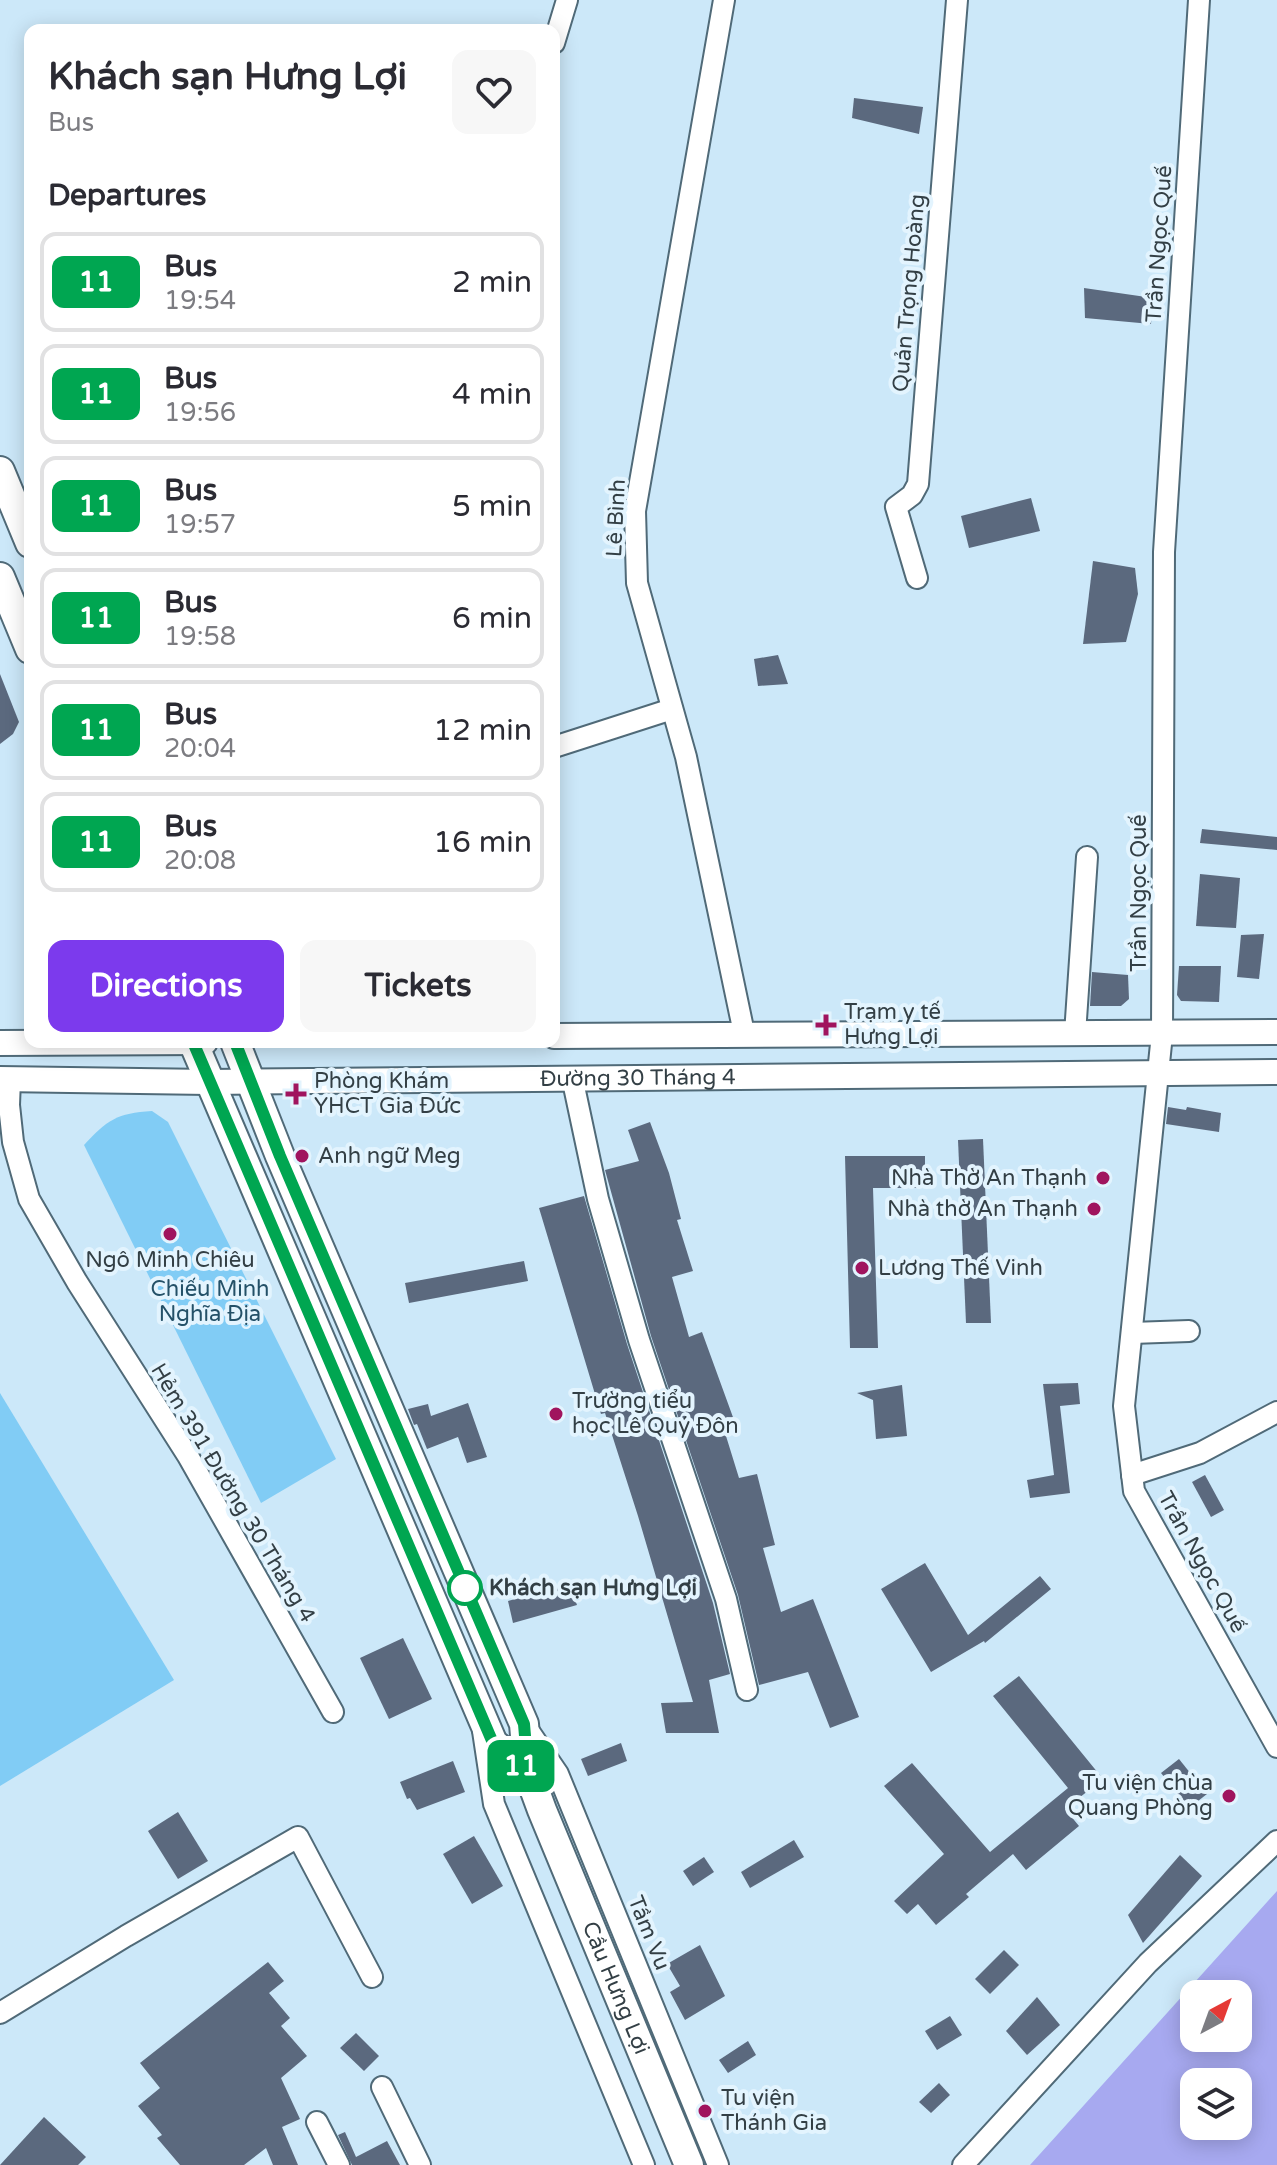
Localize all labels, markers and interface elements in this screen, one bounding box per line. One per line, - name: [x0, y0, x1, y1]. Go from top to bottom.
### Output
- button: heart: [452, 50, 536, 134]
- text: Khách sạn Hưng Lợi: [48, 54, 407, 100]
- text: Bus: [48, 107, 94, 138]
- street label: Trần Ngọc Quế: [1141, 164, 1177, 324]
- text: Departures: [48, 177, 206, 214]
- street label: Quản Trọng Hoàng: [887, 193, 931, 393]
- text: Bus: [164, 248, 217, 285]
- text: 2 min: [452, 264, 532, 301]
- text: 11: [78, 265, 114, 299]
- text: 19:54: [164, 285, 236, 316]
- text: Bus: [164, 360, 217, 397]
- text: 4 min: [452, 376, 532, 413]
- text: 11: [78, 377, 114, 411]
- text: 19:56: [164, 397, 236, 428]
- text: Bus: [164, 472, 217, 509]
- street label: Lê Bình: [601, 478, 631, 558]
- text: 5 min: [452, 488, 532, 525]
- text: 11: [78, 489, 114, 523]
- text: 19:57: [164, 509, 236, 540]
- text: Bus: [164, 584, 217, 621]
- text: 6 min: [452, 600, 532, 637]
- text: 11: [78, 601, 114, 635]
- text: 19:58: [164, 621, 236, 652]
- text: Bus: [164, 696, 217, 733]
- text: 12 min: [433, 712, 532, 749]
- text: 11: [78, 713, 114, 747]
- text: 20:04: [164, 733, 236, 764]
- text: Bus: [164, 808, 217, 845]
- street label: Trần Ngọc Quế: [1126, 814, 1152, 972]
- text: 16 min: [433, 824, 532, 861]
- text: 11: [78, 825, 114, 859]
- text: 20:08: [164, 845, 236, 876]
- button: Directions: [48, 940, 284, 1032]
- button: Tickets: [300, 940, 536, 1032]
- place label: Trạm y tế Hưng Lợi: [844, 999, 941, 1050]
- marker: Trạm y tế Hưng Lợi: [815, 1014, 837, 1036]
- street label: Đường 30 Tháng 4: [540, 1064, 736, 1092]
- place label: Phòng Khám YHCT Gia Đức: [314, 1068, 461, 1119]
- marker: Phòng Khám YHCT Gia Đức: [285, 1083, 307, 1105]
- place label: Anh ngữ Meg: [318, 1143, 461, 1169]
- marker: Anh ngữ Meg: [293, 1147, 311, 1165]
- place label: Nhà Thờ An Thạnh: [891, 1165, 1087, 1191]
- marker: Nhà Thờ An Thạnh: [1094, 1169, 1112, 1187]
- place label: Nhà thờ An Thạnh: [887, 1196, 1078, 1222]
- marker: Nhà thờ An Thạnh: [1085, 1200, 1103, 1218]
- marker: Ngô Minh Chiêu: [161, 1225, 179, 1243]
- place label: Ngô Minh Chiêu: [85, 1247, 255, 1273]
- place label: Lương Thế Vinh: [878, 1255, 1043, 1281]
- marker: Lương Thế Vinh: [853, 1259, 871, 1277]
- park label: Chiếu Minh Nghĩa Địa: [150, 1276, 270, 1327]
- street label: Hẻm 391 Đường 30 Tháng 4: [145, 1359, 321, 1627]
- place label: Trường tiểu học Lê Quý Đôn: [572, 1388, 739, 1439]
- marker: Trường tiểu học Lê Quý Đôn: [547, 1405, 565, 1423]
- street label: Trần Ngọc Quế: [1152, 1487, 1252, 1637]
- marker: Khách sạn Hưng Lợi: [448, 1571, 482, 1605]
- place label: Khách sạn Hưng Lợi: [489, 1575, 697, 1601]
- line badge: 11: [485, 1740, 557, 1792]
- text: 11: [503, 1749, 539, 1783]
- place label: Tu viện chùa Quang Phòng: [1068, 1770, 1213, 1821]
- marker: Tu viện chùa Quang Phòng: [1220, 1787, 1238, 1805]
- street label: Tầm Vu: [622, 1892, 676, 1974]
- street label: Cầu Hưng Lợi: [577, 1918, 655, 2058]
- north arrow: [1180, 1980, 1252, 2052]
- map controls: [1180, 1980, 1252, 2140]
- button: layers: [1180, 2068, 1252, 2140]
- place label: Tu viện Thánh Gia: [721, 2085, 827, 2136]
- marker: Tu viện Thánh Gia: [696, 2102, 714, 2120]

